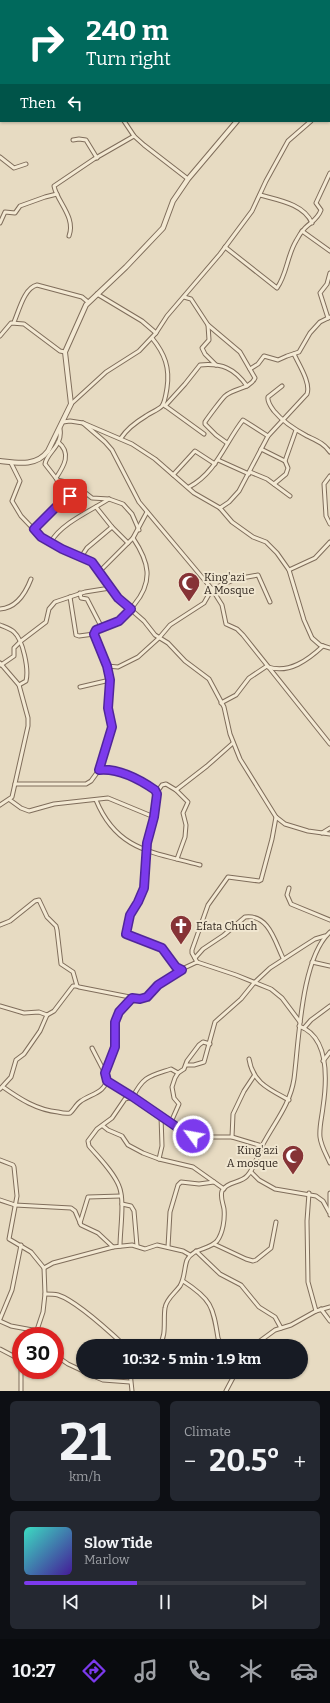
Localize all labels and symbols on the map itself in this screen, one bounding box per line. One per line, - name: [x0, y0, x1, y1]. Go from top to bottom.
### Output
- pin: [53, 479, 87, 513]
- mosque icon: King'azi A Mosque: [176, 570, 202, 603]
- place label: King'azi A Mosque: [204, 571, 254, 597]
- church icon: Efata Chuch: [168, 913, 194, 946]
- place label: Efata Chuch: [196, 920, 257, 933]
- position arrow: [172, 1115, 214, 1157]
- mosque icon: King'azi A mosque: [280, 1143, 306, 1176]
- place label: King'azi A mosque: [227, 1144, 279, 1170]
- speed limit sign: 30: [12, 1327, 64, 1379]

